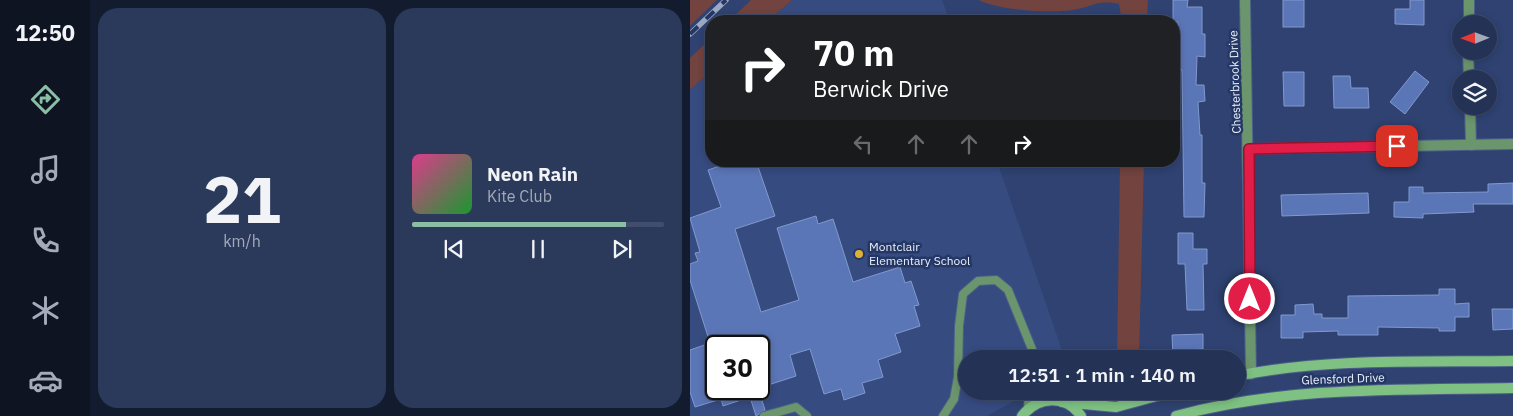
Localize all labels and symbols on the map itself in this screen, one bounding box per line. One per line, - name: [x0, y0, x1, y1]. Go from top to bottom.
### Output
- north arrow: [1452, 15, 1498, 60]
- street label: Chesterbrook Drive: [1225, 30, 1244, 134]
- pin: [1376, 125, 1418, 167]
- place label: Montclair Elementary School: [869, 239, 970, 268]
- marker: Montclair Elementary School: [853, 248, 865, 260]
- position arrow: [1223, 272, 1275, 324]
- speed limit sign: 30: [705, 335, 770, 400]
- street label: Glensford Drive: [1301, 370, 1385, 387]

